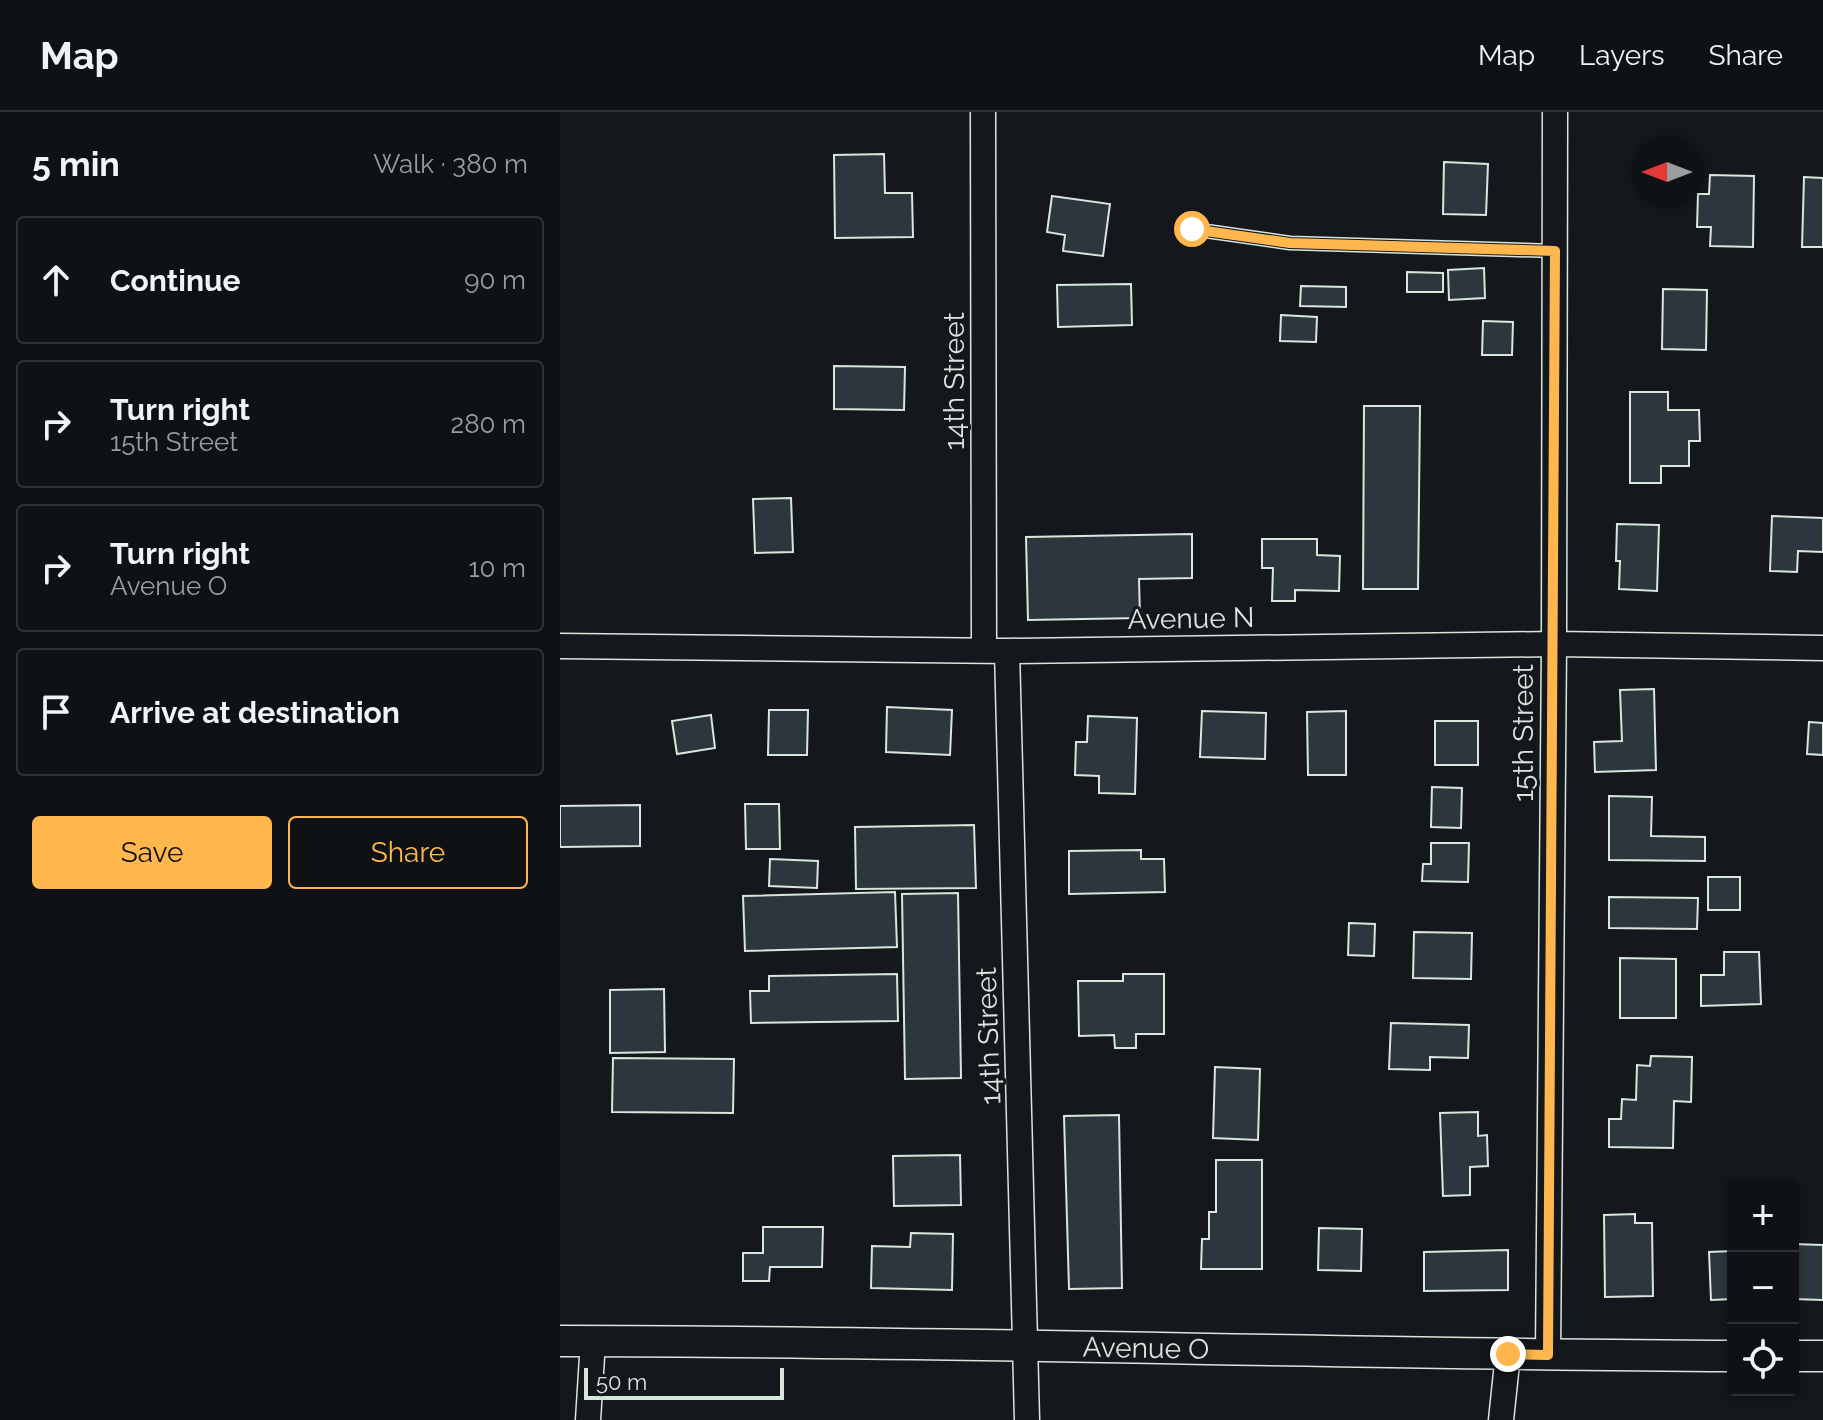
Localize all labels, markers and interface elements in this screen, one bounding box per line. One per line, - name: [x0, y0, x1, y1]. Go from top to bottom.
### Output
- text: Map: [40, 33, 119, 78]
- text: Map: [1478, 39, 1535, 72]
- text: Layers: [1579, 39, 1665, 72]
- text: Share: [1709, 39, 1783, 72]
- north arrow: [1631, 136, 1703, 208]
- text: 5 min: [32, 144, 120, 184]
- text: Walk · 380 m: [373, 149, 528, 179]
- route start: [1174, 211, 1210, 247]
- icon: ahead: [34, 258, 78, 302]
- text: Continue: [110, 263, 241, 298]
- text: 90 m: [464, 265, 526, 295]
- street label: 14th Street: [938, 312, 971, 450]
- text: Turn right: [110, 392, 250, 427]
- icon: right: [34, 402, 78, 446]
- text: 280 m: [451, 409, 526, 439]
- text: 15th Street: [110, 427, 238, 457]
- text: Turn right: [110, 536, 250, 571]
- icon: right: [34, 546, 78, 590]
- text: 10 m: [468, 553, 526, 583]
- text: Avenue O: [110, 571, 227, 601]
- street label: Avenue N: [1127, 601, 1255, 636]
- street label: 15th Street: [1507, 664, 1540, 802]
- icon: arrive: [34, 690, 78, 734]
- text: Arrive at destination: [110, 695, 400, 730]
- button: Save: [32, 816, 272, 889]
- button: Share: [288, 816, 528, 889]
- street label: 14th Street: [970, 966, 1007, 1105]
- map controls: [1727, 1180, 1799, 1396]
- button: +: [1727, 1180, 1799, 1252]
- button: −: [1727, 1252, 1799, 1324]
- button: locate: [1727, 1324, 1799, 1396]
- street label: Avenue O: [1082, 1331, 1209, 1366]
- route end: [1490, 1336, 1526, 1372]
- scale bar: [584, 1364, 784, 1400]
- text: 50 m: [596, 1369, 647, 1395]

